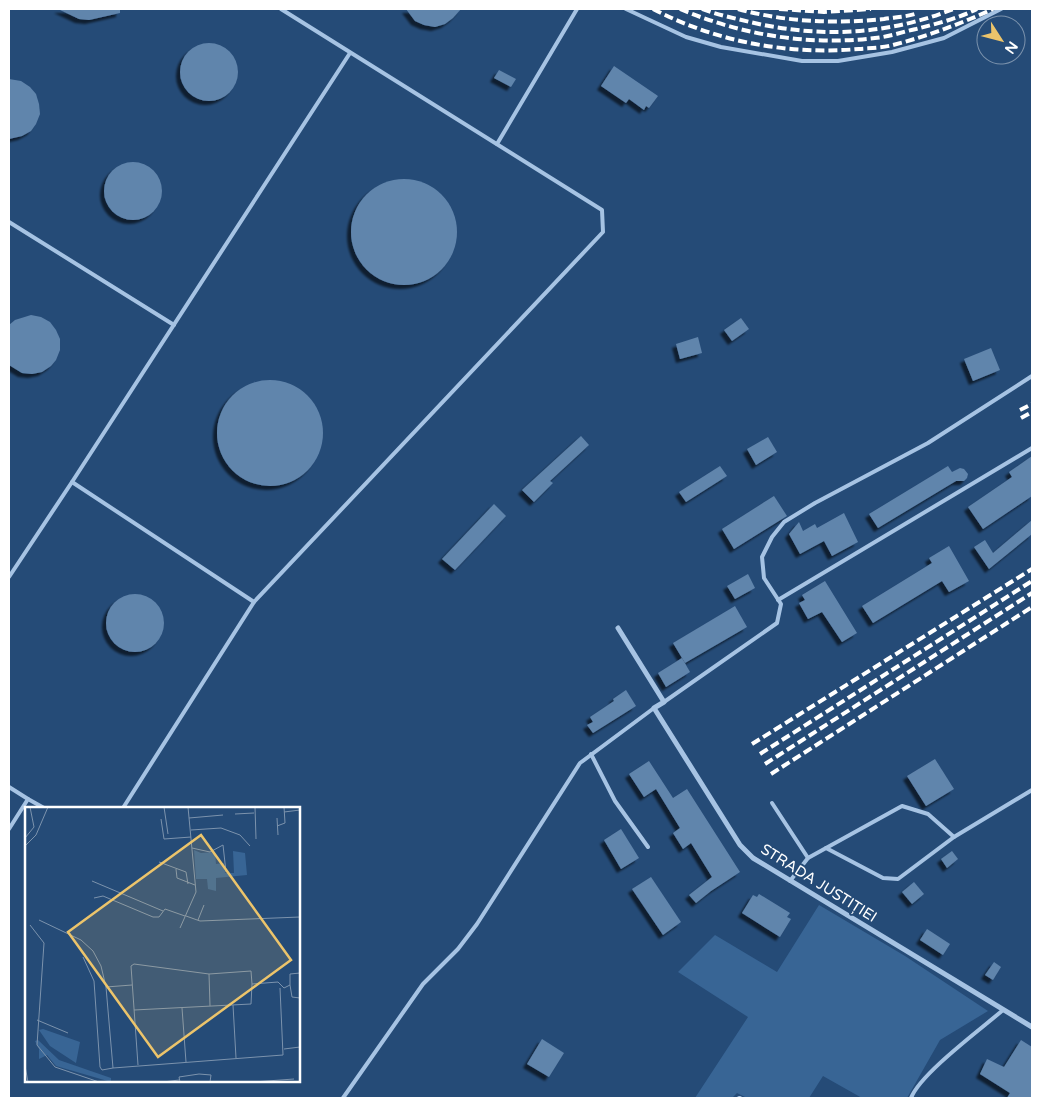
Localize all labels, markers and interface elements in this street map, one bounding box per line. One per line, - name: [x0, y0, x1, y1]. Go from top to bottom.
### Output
- north arrow: [976, 15, 1026, 65]
- text: N: [1001, 38, 1021, 57]
- inset map: [25, 807, 300, 1082]
- street label: STRADA JUSTIȚIEI: [758, 840, 880, 926]

